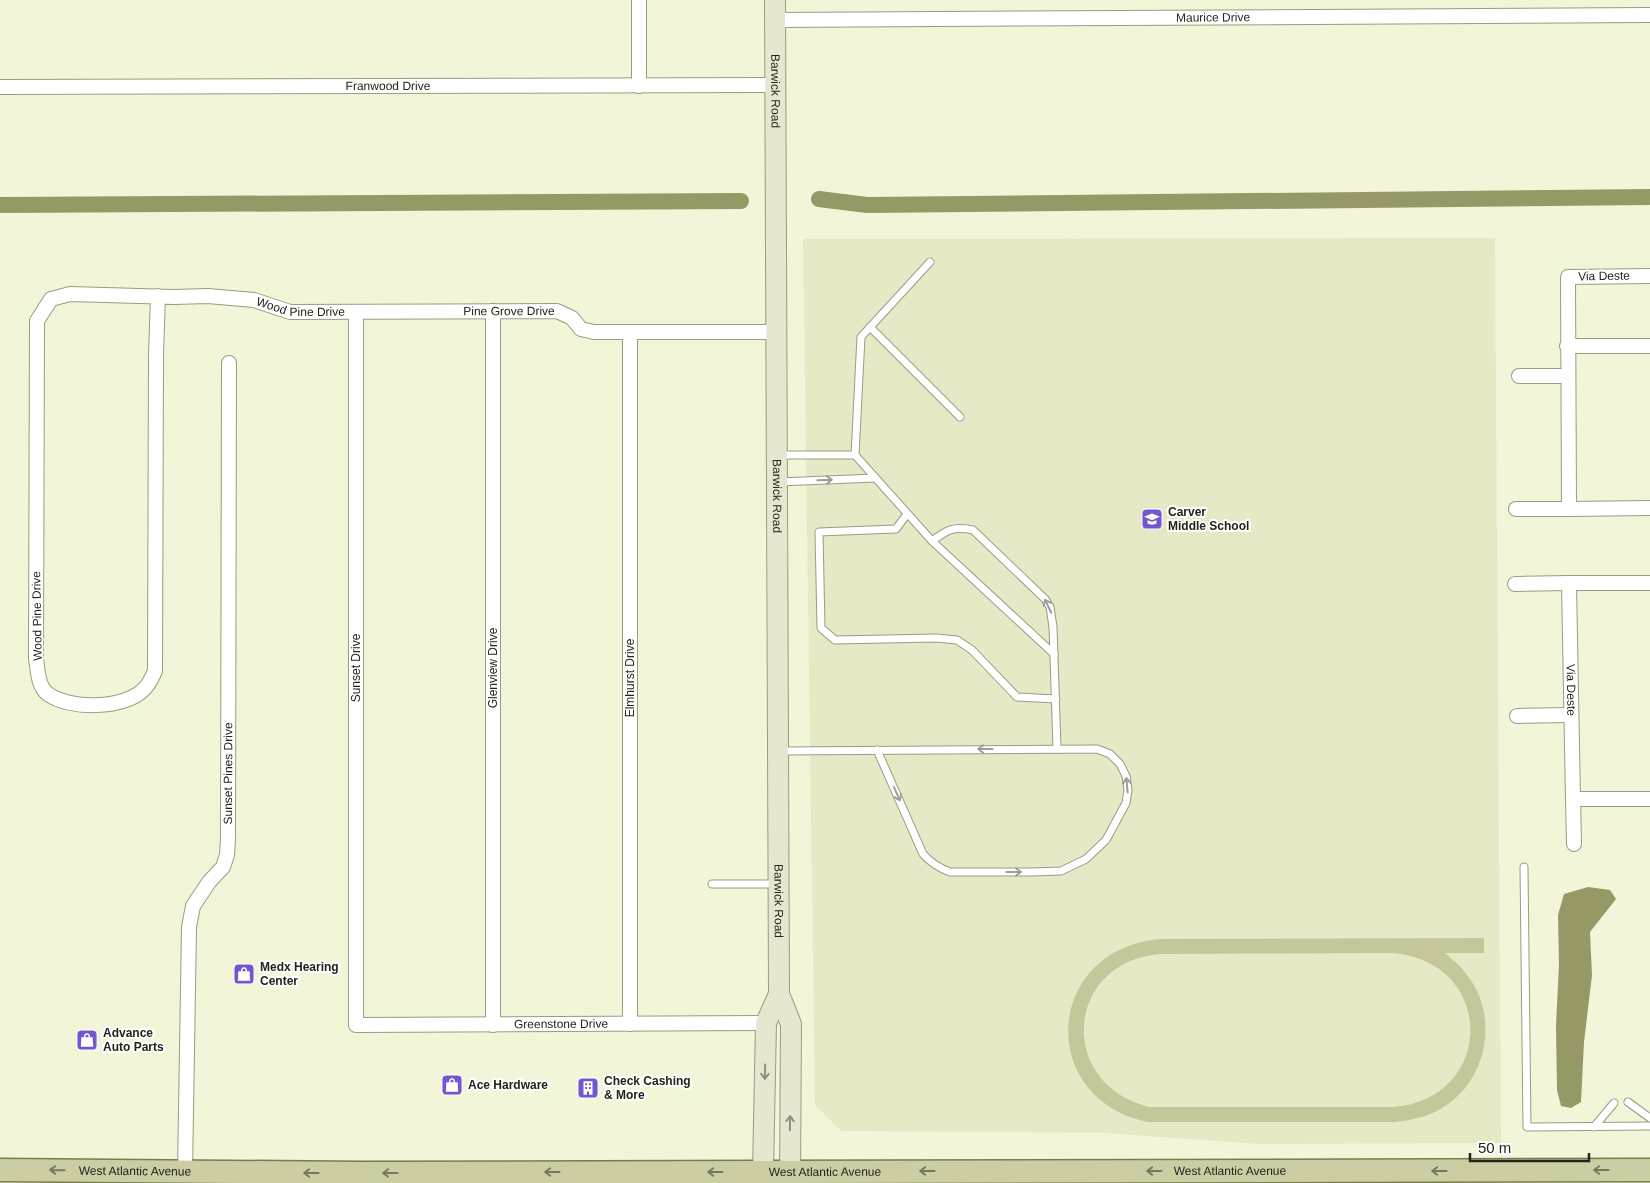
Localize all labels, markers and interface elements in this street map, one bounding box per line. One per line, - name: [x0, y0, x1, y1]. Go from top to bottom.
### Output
- street label: Maurice Drive: [1176, 10, 1250, 25]
- street label: Barwick Road: [768, 54, 783, 128]
- street label: Franwood Drive: [346, 79, 431, 93]
- street label: Via Deste: [1578, 269, 1630, 283]
- street label: Wood Pine Drive: [255, 294, 345, 319]
- street label: Pine Grove Drive: [463, 304, 555, 318]
- street label: Barwick Road: [770, 459, 784, 533]
- one-way arrow: [817, 476, 833, 485]
- place label: Carver Middle School: [1168, 505, 1249, 533]
- school or university icon: Carver Middle School: [1140, 507, 1164, 531]
- street label: Wood Pine Drive: [29, 571, 45, 661]
- one-way arrow: [1042, 599, 1052, 614]
- street label: Glenview Drive: [486, 627, 500, 708]
- street label: Sunset Drive: [349, 633, 363, 702]
- street label: Elmhurst Drive: [623, 638, 637, 717]
- street label: Via Deste: [1564, 664, 1578, 716]
- street label: Sunset Pines Drive: [221, 722, 235, 825]
- one-way arrow: [977, 744, 993, 754]
- one-way arrow: [1122, 777, 1132, 793]
- one-way arrow: [892, 786, 902, 801]
- street label: Barwick Road: [771, 864, 786, 938]
- one-way arrow: [1006, 867, 1022, 877]
- place label: Medx Hearing Center: [260, 960, 339, 988]
- shop icon: Medx Hearing Center: [232, 962, 256, 986]
- street label: Greenstone Drive: [514, 1017, 608, 1031]
- place label: Advance Auto Parts: [103, 1026, 164, 1054]
- shop icon: Advance Auto Parts: [75, 1028, 99, 1052]
- one-way arrow: [760, 1064, 770, 1080]
- shop icon: Ace Hardware: [440, 1073, 464, 1097]
- place label: Check Cashing & More: [604, 1074, 691, 1102]
- building icon: Check Cashing & More: [576, 1076, 600, 1100]
- place label: Ace Hardware: [468, 1078, 548, 1092]
- one-way arrow: [785, 1115, 795, 1131]
- scale bar: [1470, 1130, 1589, 1162]
- text: 50 m: [1478, 1139, 1511, 1156]
- street label: West Atlantic Avenue: [79, 1164, 192, 1179]
- street label: West Atlantic Avenue: [1174, 1164, 1287, 1178]
- one-way arrow: [49, 1165, 66, 1175]
- street label: West Atlantic Avenue: [769, 1165, 882, 1179]
- one-way arrow: [1594, 1165, 1610, 1175]
- one-way arrow: [919, 1166, 935, 1176]
- one-way arrow: [1146, 1166, 1162, 1176]
- one-way arrow: [1431, 1166, 1448, 1176]
- one-way arrow: [544, 1167, 560, 1177]
- one-way arrow: [707, 1167, 723, 1177]
- one-way arrow: [304, 1168, 320, 1178]
- one-way arrow: [382, 1168, 398, 1178]

